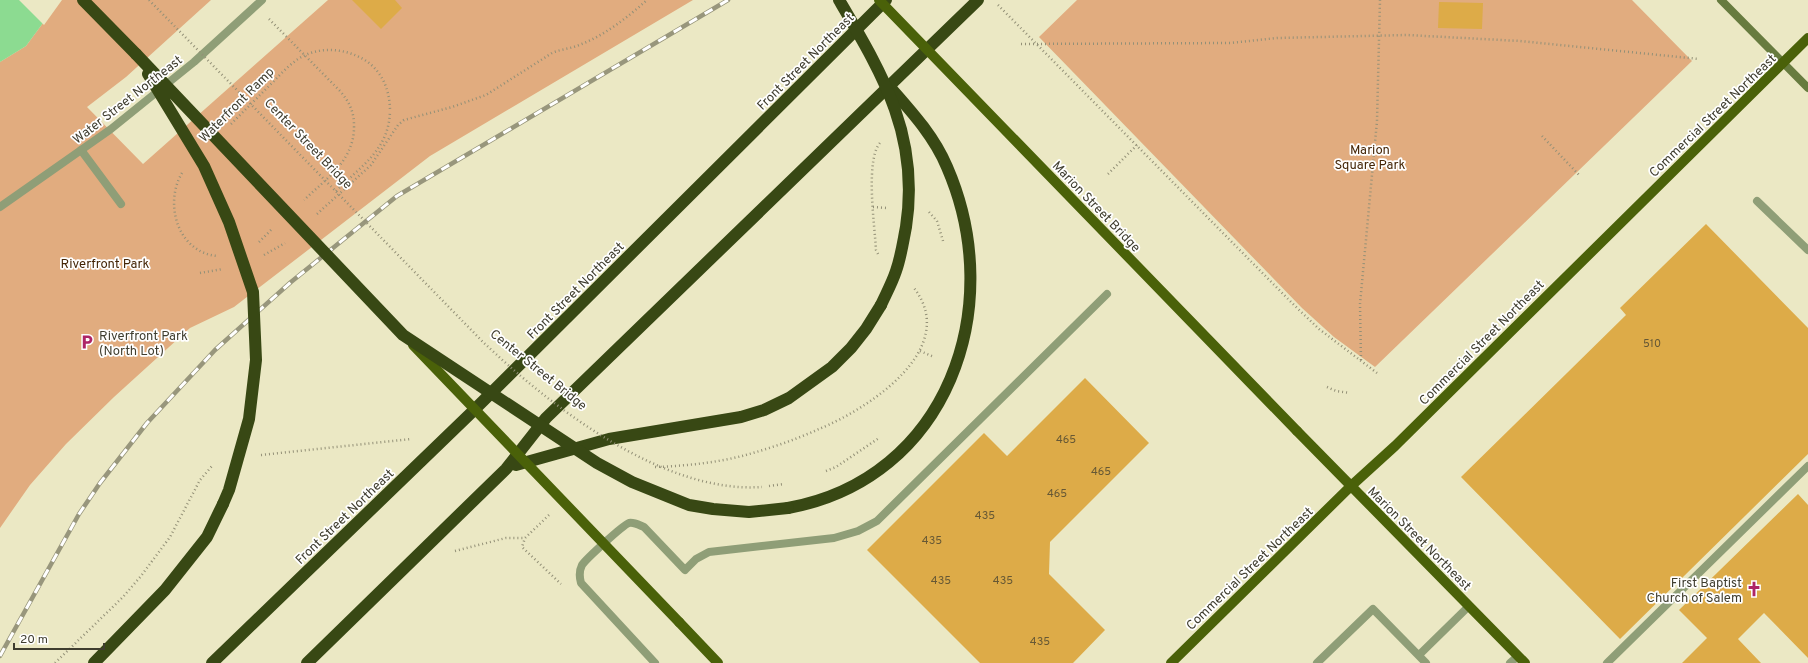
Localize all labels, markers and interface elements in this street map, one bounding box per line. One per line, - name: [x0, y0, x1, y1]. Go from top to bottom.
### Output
- street label: Front Street Northeast: [755, 10, 858, 114]
- street label: Commercial Street Northeast: [1647, 51, 1780, 181]
- street label: Water Street Northeast: [70, 53, 186, 148]
- street label: Waterfront Ramp: [197, 65, 278, 146]
- street label: Center Street Bridge: [260, 96, 355, 193]
- park label: Marion Square Park: [1335, 143, 1406, 174]
- street label: Marion Street Bridge: [1048, 159, 1143, 256]
- street label: Front Street Northeast: [525, 239, 628, 343]
- park label: Riverfront Park: [61, 257, 150, 273]
- street label: Commercial Street Northeast: [1417, 277, 1548, 409]
- street label: Center Street Bridge: [486, 327, 589, 415]
- place label: Riverfront Park (North Lot): [99, 329, 188, 360]
- parking icon: Riverfront Park (North Lot): [78, 333, 96, 351]
- house number: 510: [1643, 337, 1661, 351]
- house number: 465: [1056, 433, 1076, 447]
- house number: 465: [1091, 465, 1111, 479]
- street label: Front Street Northeast: [293, 466, 398, 569]
- street label: Marion Street Northeast: [1363, 484, 1474, 595]
- house number: 465: [1047, 487, 1067, 501]
- street label: Commercial Street Northeast: [1184, 504, 1317, 634]
- house number: 435: [975, 509, 995, 523]
- house number: 435: [922, 534, 942, 548]
- house number: 435: [931, 574, 951, 588]
- house number: 435: [993, 574, 1013, 588]
- place label: First Baptist Church of Salem: [1647, 576, 1742, 607]
- church icon: First Baptist Church of Salem: [1745, 580, 1763, 598]
- scale bar: [14, 625, 104, 651]
- text: 20 m: [20, 632, 48, 648]
- house number: 435: [1030, 635, 1050, 649]

